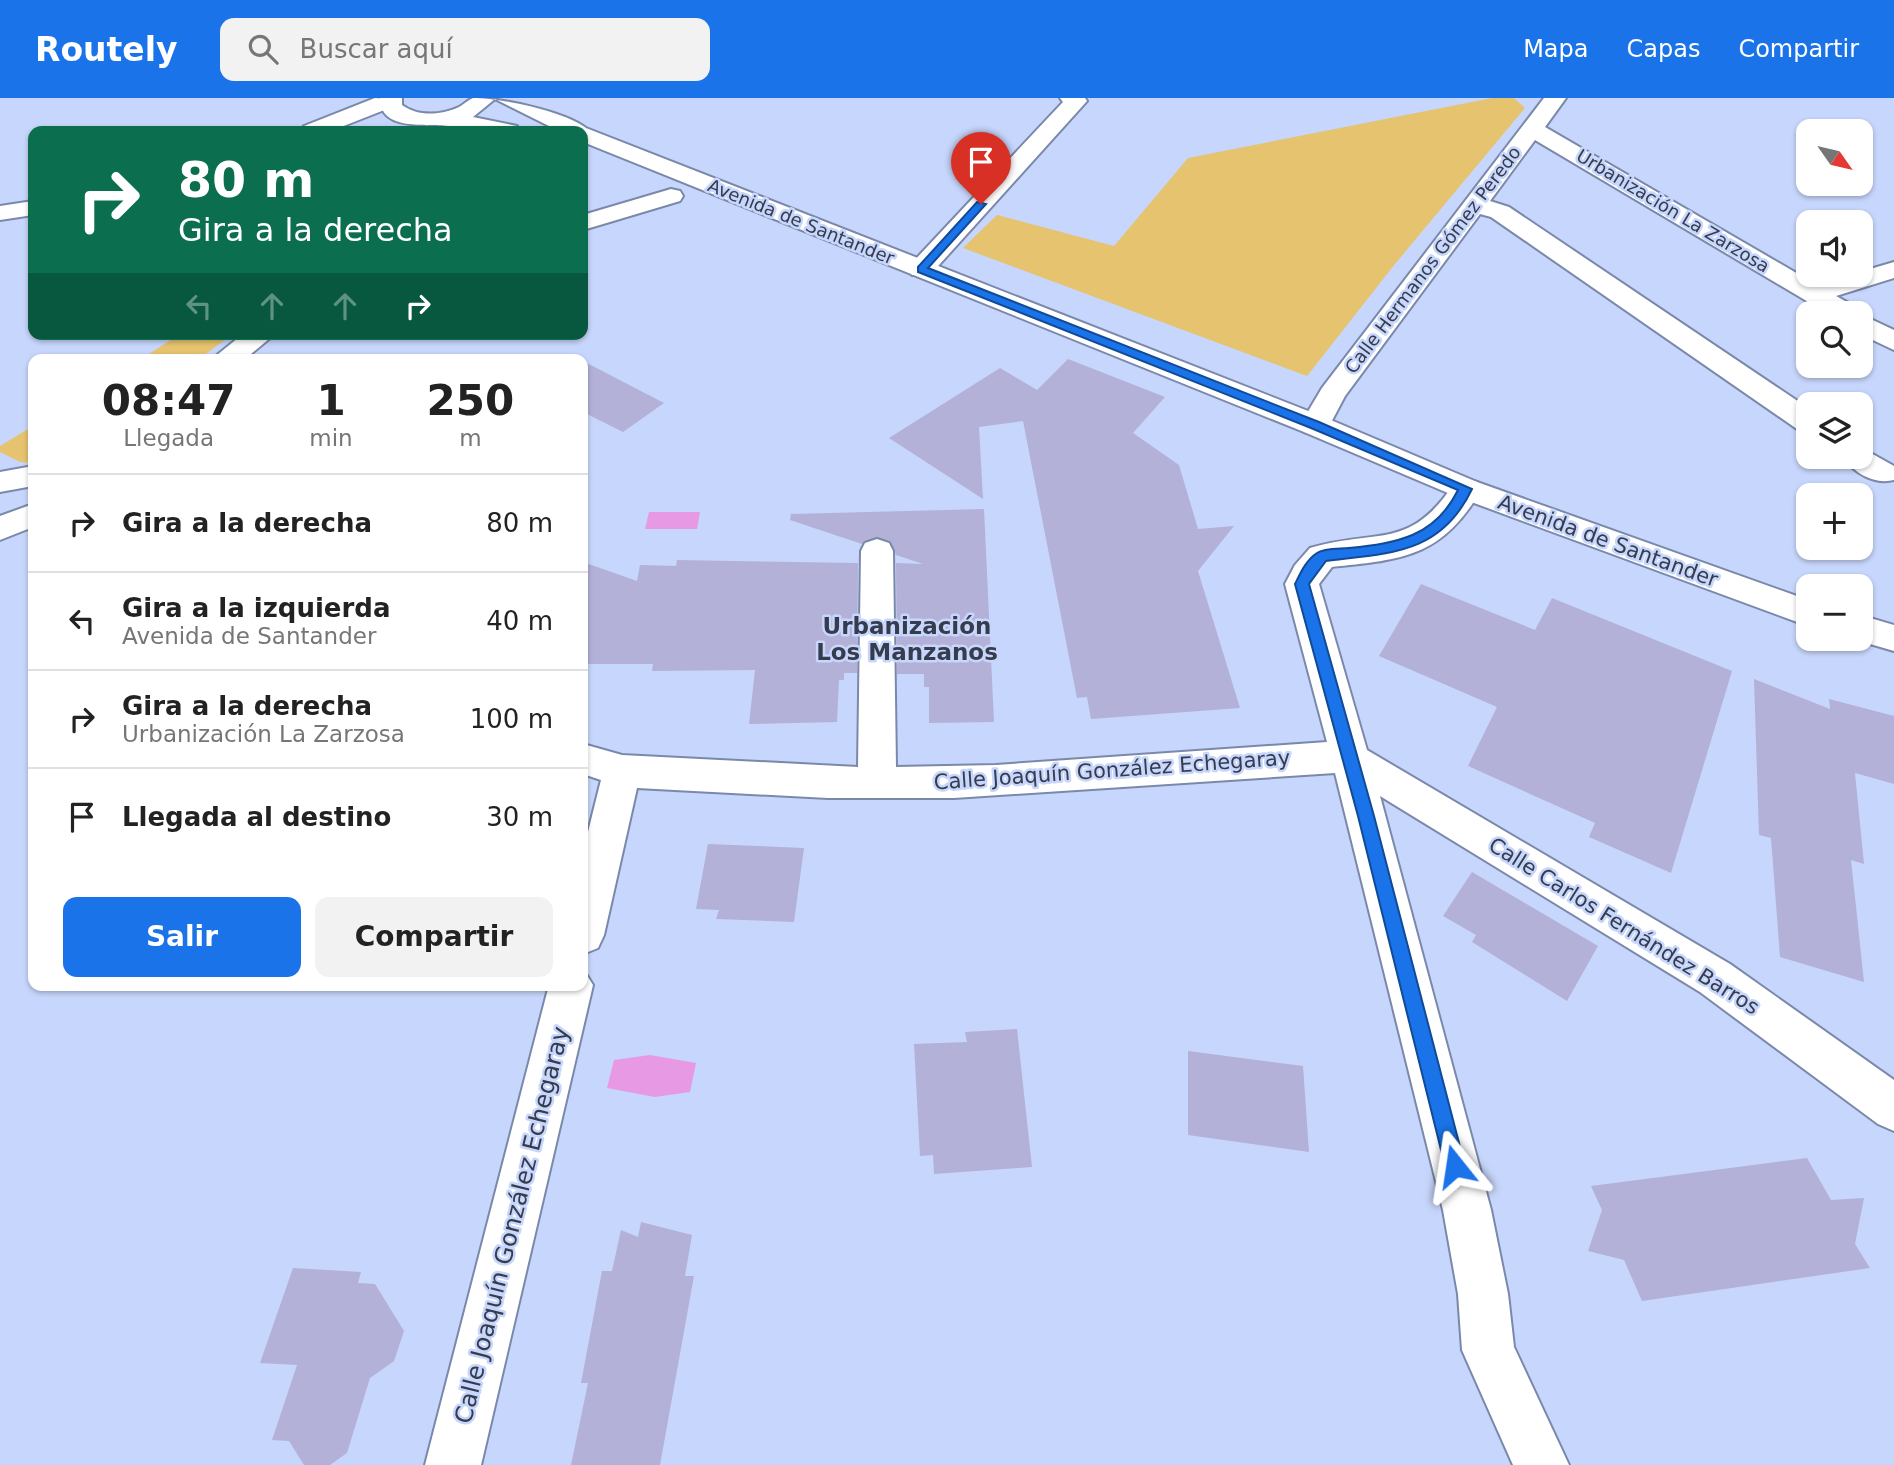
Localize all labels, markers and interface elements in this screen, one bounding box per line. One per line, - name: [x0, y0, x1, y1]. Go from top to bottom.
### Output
- search box: [220, 18, 710, 81]
- text: Routely: [35, 30, 178, 69]
- icon: search: [244, 30, 282, 68]
- text: Buscar aquí: [300, 34, 453, 64]
- text: Mapa: [1523, 35, 1589, 63]
- text: Capas: [1627, 35, 1700, 63]
- text: Compartir: [1738, 35, 1859, 63]
- north arrow: [1796, 119, 1872, 196]
- map controls: [1796, 119, 1873, 651]
- pin: [951, 132, 1011, 204]
- street label: Calle Hermanos Gómez Peredo: [1340, 142, 1525, 377]
- icon: arrive: [962, 143, 1000, 181]
- street label: Urbanización La Zarzosa: [1573, 145, 1774, 277]
- text: 80 m: [178, 152, 314, 209]
- icon: right: [63, 154, 154, 245]
- street label: Avenida de Santander: [705, 175, 898, 269]
- button: sound: [1796, 210, 1873, 287]
- text: Gira a la derecha: [178, 211, 453, 249]
- icon: left: [180, 287, 218, 325]
- icon: ahead: [253, 287, 291, 325]
- icon: ahead: [326, 287, 364, 325]
- icon: right: [399, 287, 437, 325]
- button: search: [1796, 301, 1873, 378]
- text: 08:47: [102, 376, 236, 425]
- text: 1: [316, 376, 346, 425]
- text: 250: [427, 376, 514, 425]
- button: layers: [1796, 392, 1873, 469]
- text: Llegada: [123, 425, 214, 451]
- text: min: [309, 425, 353, 451]
- text: m: [459, 425, 482, 451]
- button: +: [1796, 483, 1873, 560]
- street label: Avenida de Santander: [1495, 490, 1722, 592]
- icon: right: [63, 504, 101, 542]
- text: Gira a la derecha: [122, 508, 372, 538]
- text: 80 m: [486, 508, 553, 538]
- button: −: [1796, 574, 1873, 651]
- text: Gira a la izquierda: [122, 593, 390, 623]
- icon: left: [63, 602, 101, 640]
- text: 40 m: [486, 606, 553, 636]
- district label: Urbanización Los Manzanos: [816, 613, 998, 665]
- text: Avenida de Santander: [122, 623, 376, 649]
- text: Gira a la derecha: [122, 691, 372, 721]
- icon: right: [63, 700, 101, 738]
- text: 100 m: [470, 704, 553, 734]
- text: Urbanización La Zarzosa: [122, 721, 405, 747]
- street label: Calle Joaquín González Echegaray: [933, 746, 1291, 794]
- icon: arrive: [63, 798, 101, 836]
- text: Llegada al destino: [122, 802, 391, 832]
- text: 30 m: [486, 802, 553, 832]
- street label: Calle Carlos Fernández Barros: [1484, 833, 1764, 1019]
- button: Salir: [63, 897, 301, 977]
- button: Compartir: [315, 897, 553, 977]
- street label: Calle Joaquín González Echegaray: [449, 1024, 575, 1426]
- position arrow: [1418, 1129, 1492, 1203]

